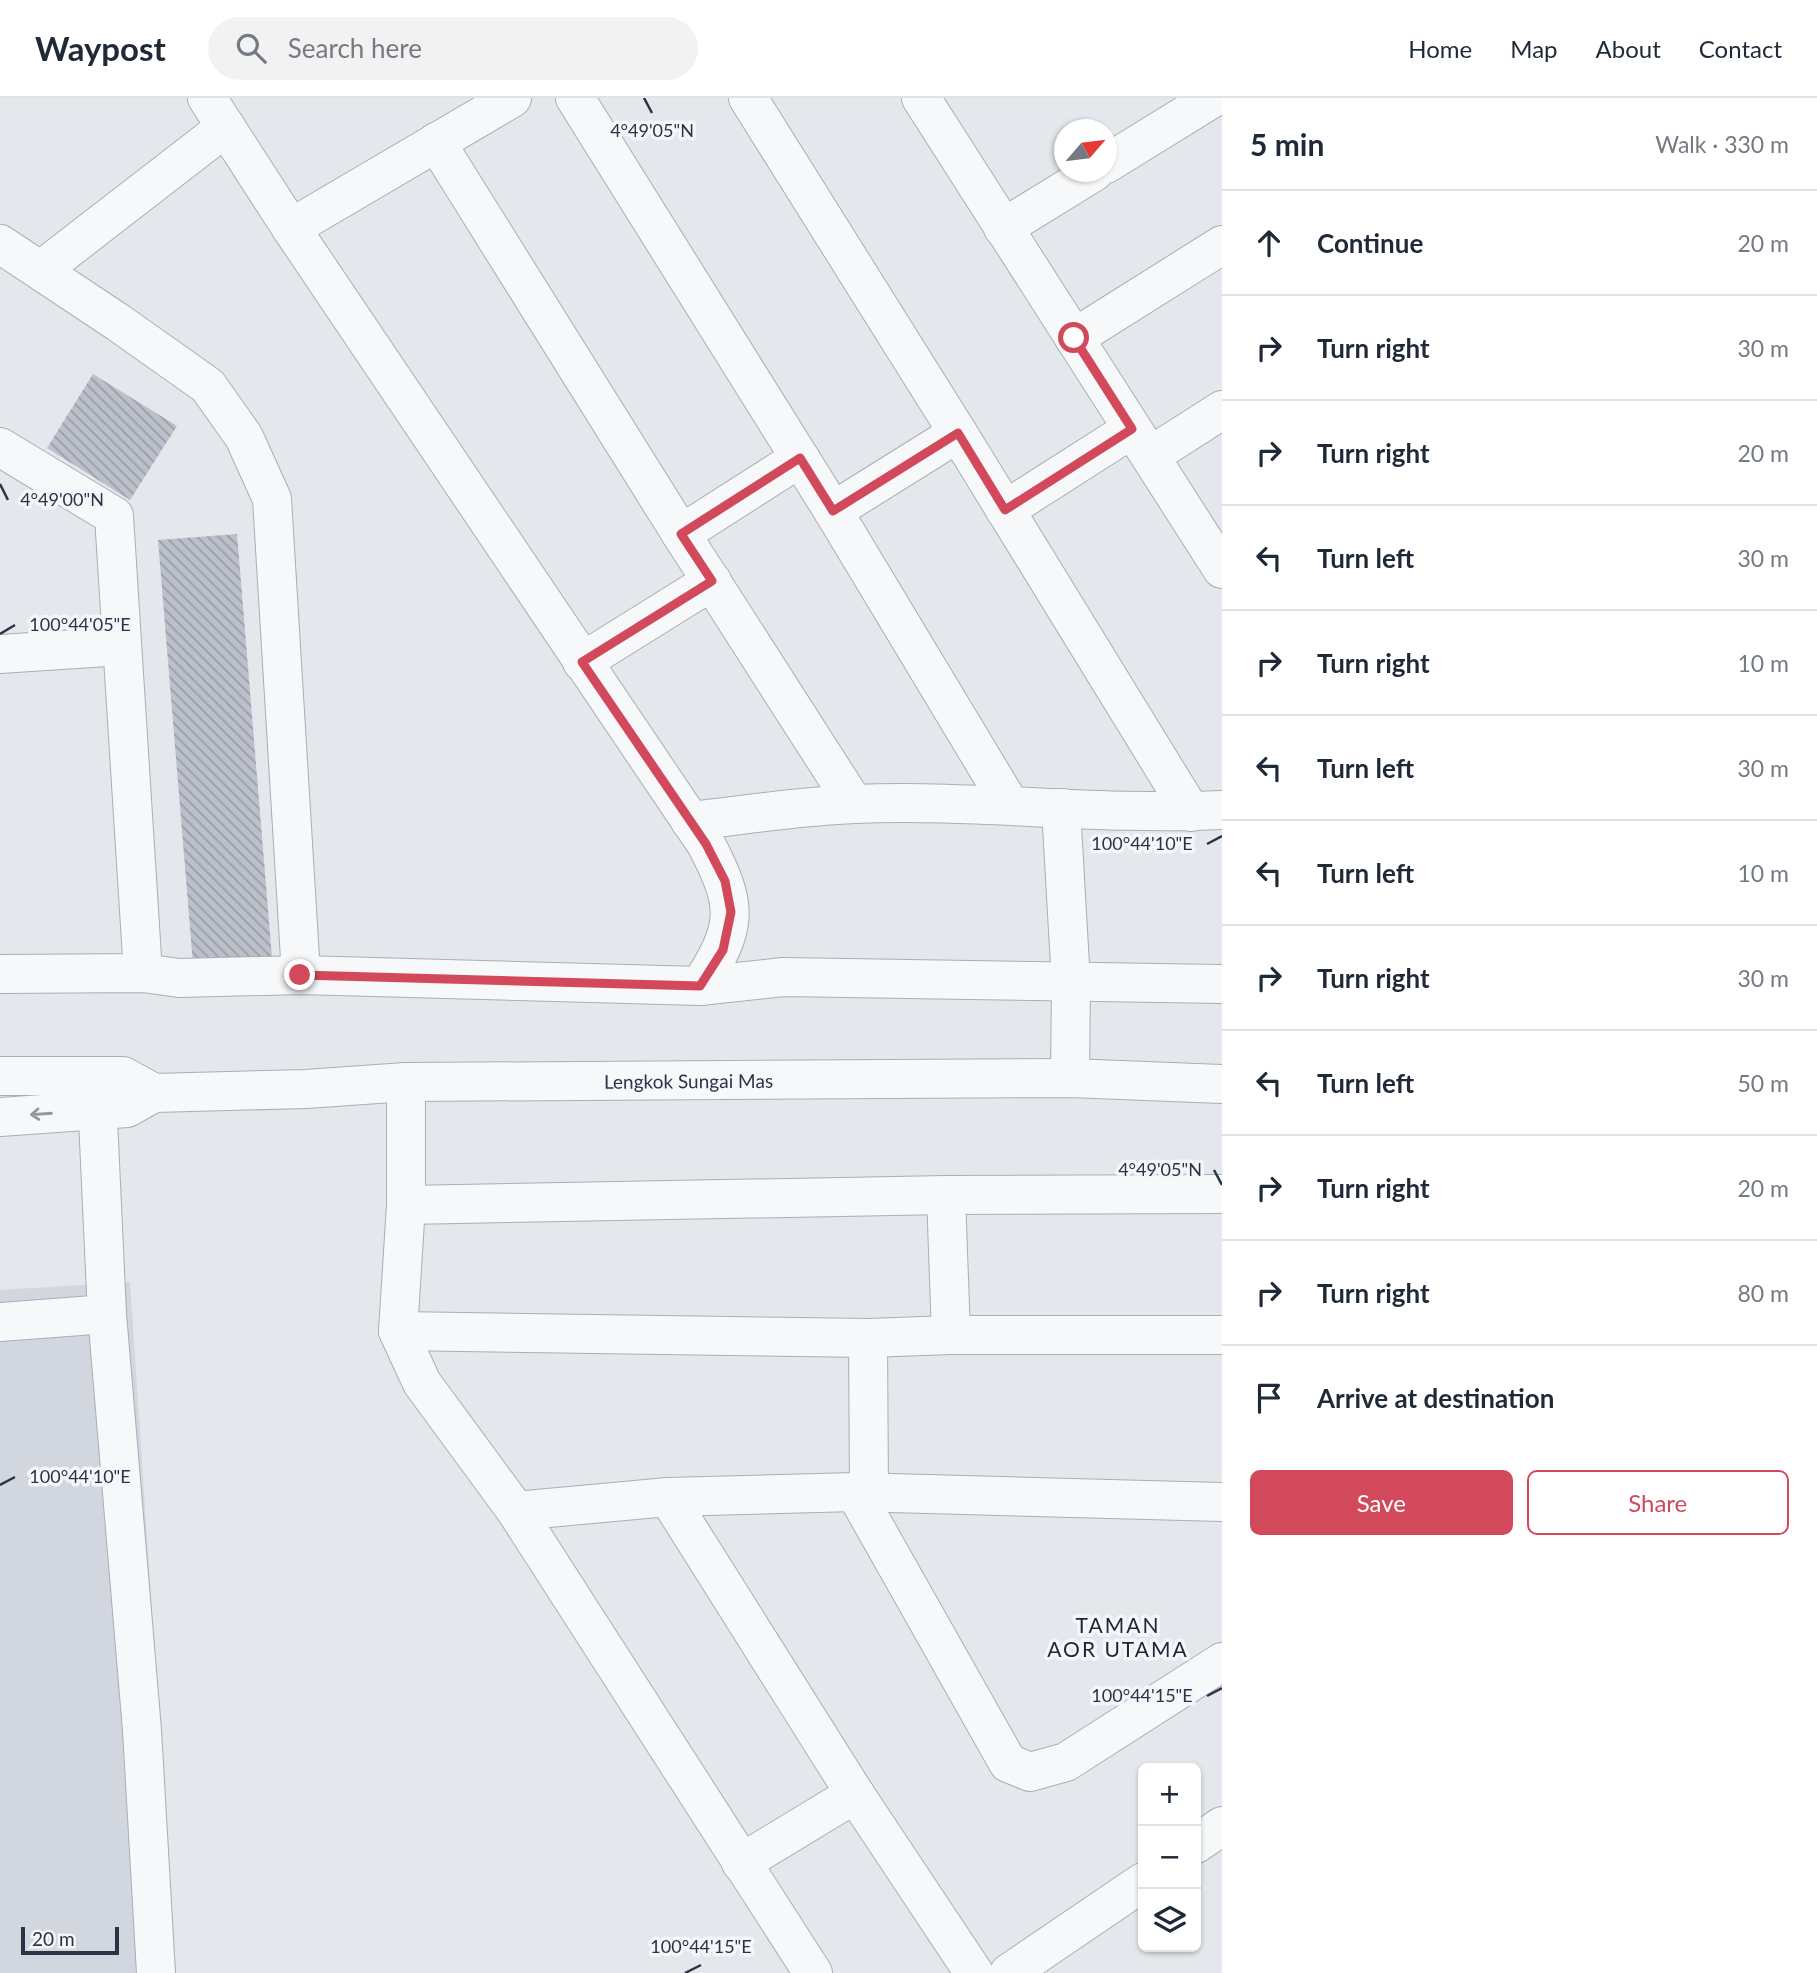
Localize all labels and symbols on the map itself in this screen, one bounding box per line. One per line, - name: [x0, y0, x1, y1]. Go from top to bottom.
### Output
- text: 4°49'05"N: [610, 119, 694, 141]
- north arrow: [1054, 119, 1117, 182]
- route start: [1058, 322, 1089, 353]
- text: 4°49'00"N: [20, 488, 104, 510]
- text: 100°44'05"E: [29, 613, 131, 635]
- text: 100°44'10"E: [1091, 832, 1193, 854]
- route end: [284, 959, 315, 990]
- street label: Lengkok Sungai Mas: [604, 1068, 773, 1092]
- one-way arrow: [30, 1108, 53, 1121]
- text: 4°49'05"N: [1118, 1158, 1202, 1180]
- text: 100°44'10"E: [29, 1465, 131, 1487]
- district label: TAMAN AOR UTAMA: [1047, 1612, 1189, 1661]
- text: 100°44'15"E: [1091, 1684, 1193, 1706]
- scale bar: [21, 1924, 119, 1956]
- text: 100°44'15"E: [650, 1935, 752, 1957]

